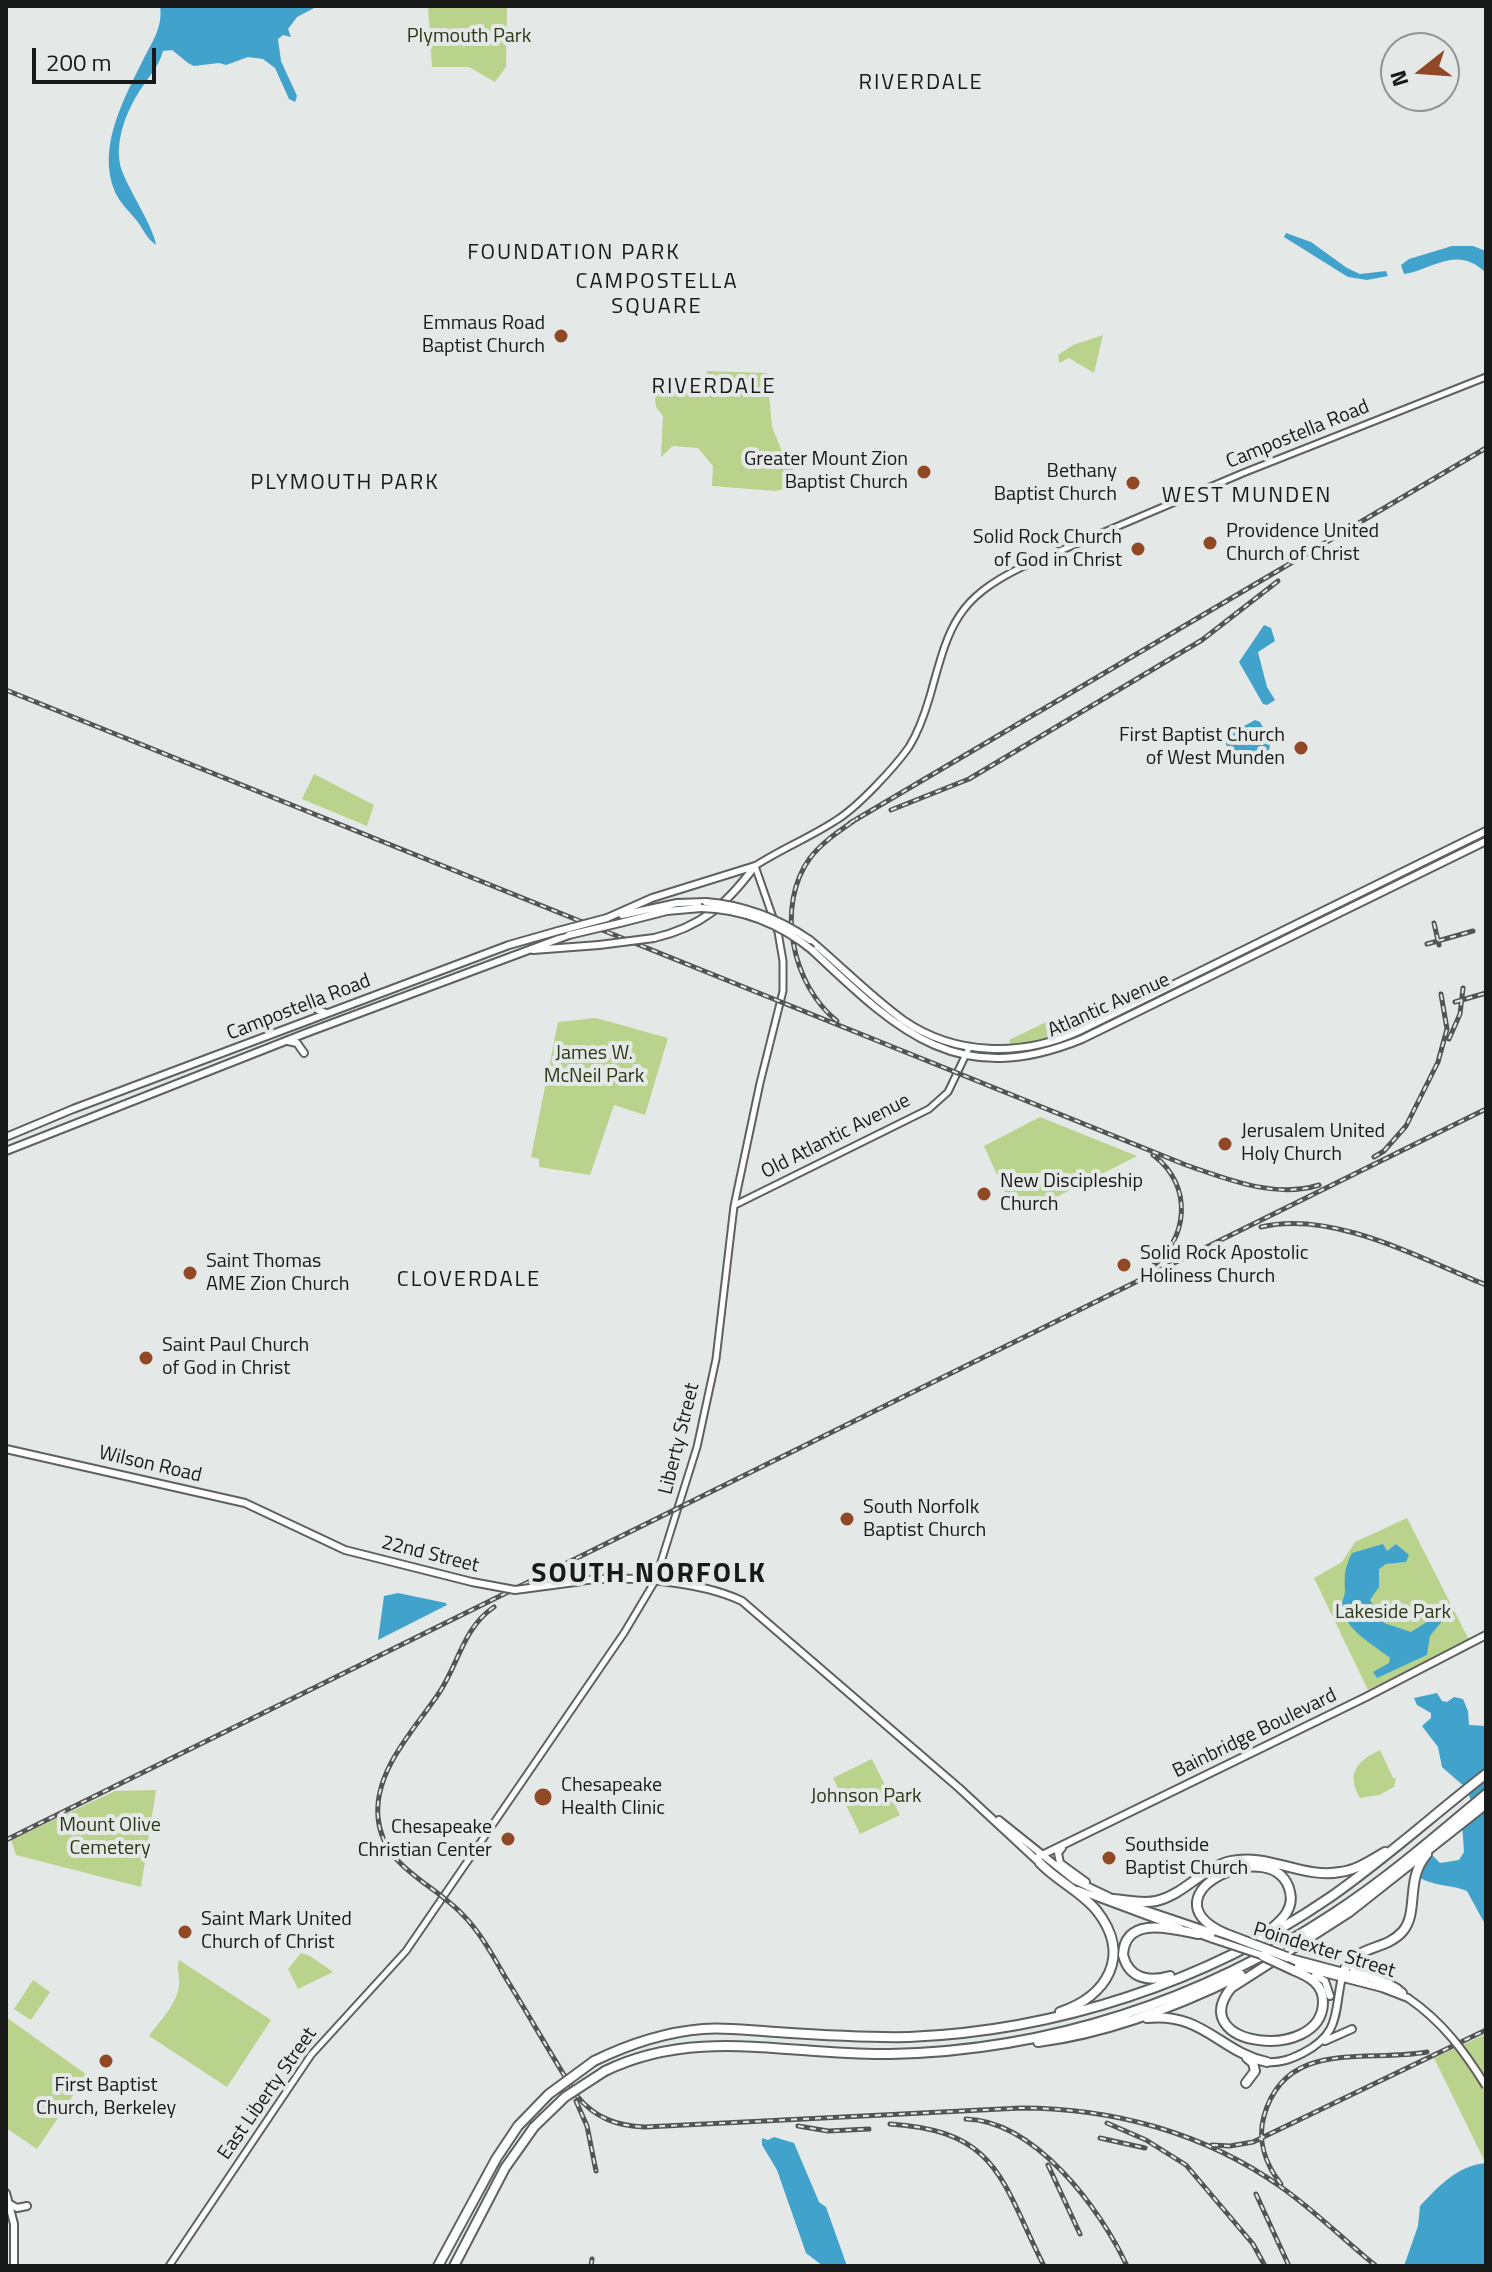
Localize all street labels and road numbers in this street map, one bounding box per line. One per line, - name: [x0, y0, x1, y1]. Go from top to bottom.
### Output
- street label: Campostella Road: [1223, 395, 1373, 475]
- street label: Atlantic Avenue: [1044, 968, 1174, 1044]
- street label: Campostella Road: [224, 970, 374, 1046]
- street label: Old Atlantic Avenue: [758, 1089, 914, 1185]
- street label: Liberty Street: [655, 1381, 705, 1497]
- street label: Wilson Road: [96, 1441, 204, 1489]
- street label: 22nd Street: [379, 1531, 481, 1579]
- street label: Bainbridge Boulevard: [1169, 1684, 1341, 1784]
- street label: Poindexter Street: [1250, 1918, 1398, 1984]
- street label: East Liberty Street: [213, 2023, 323, 2165]

